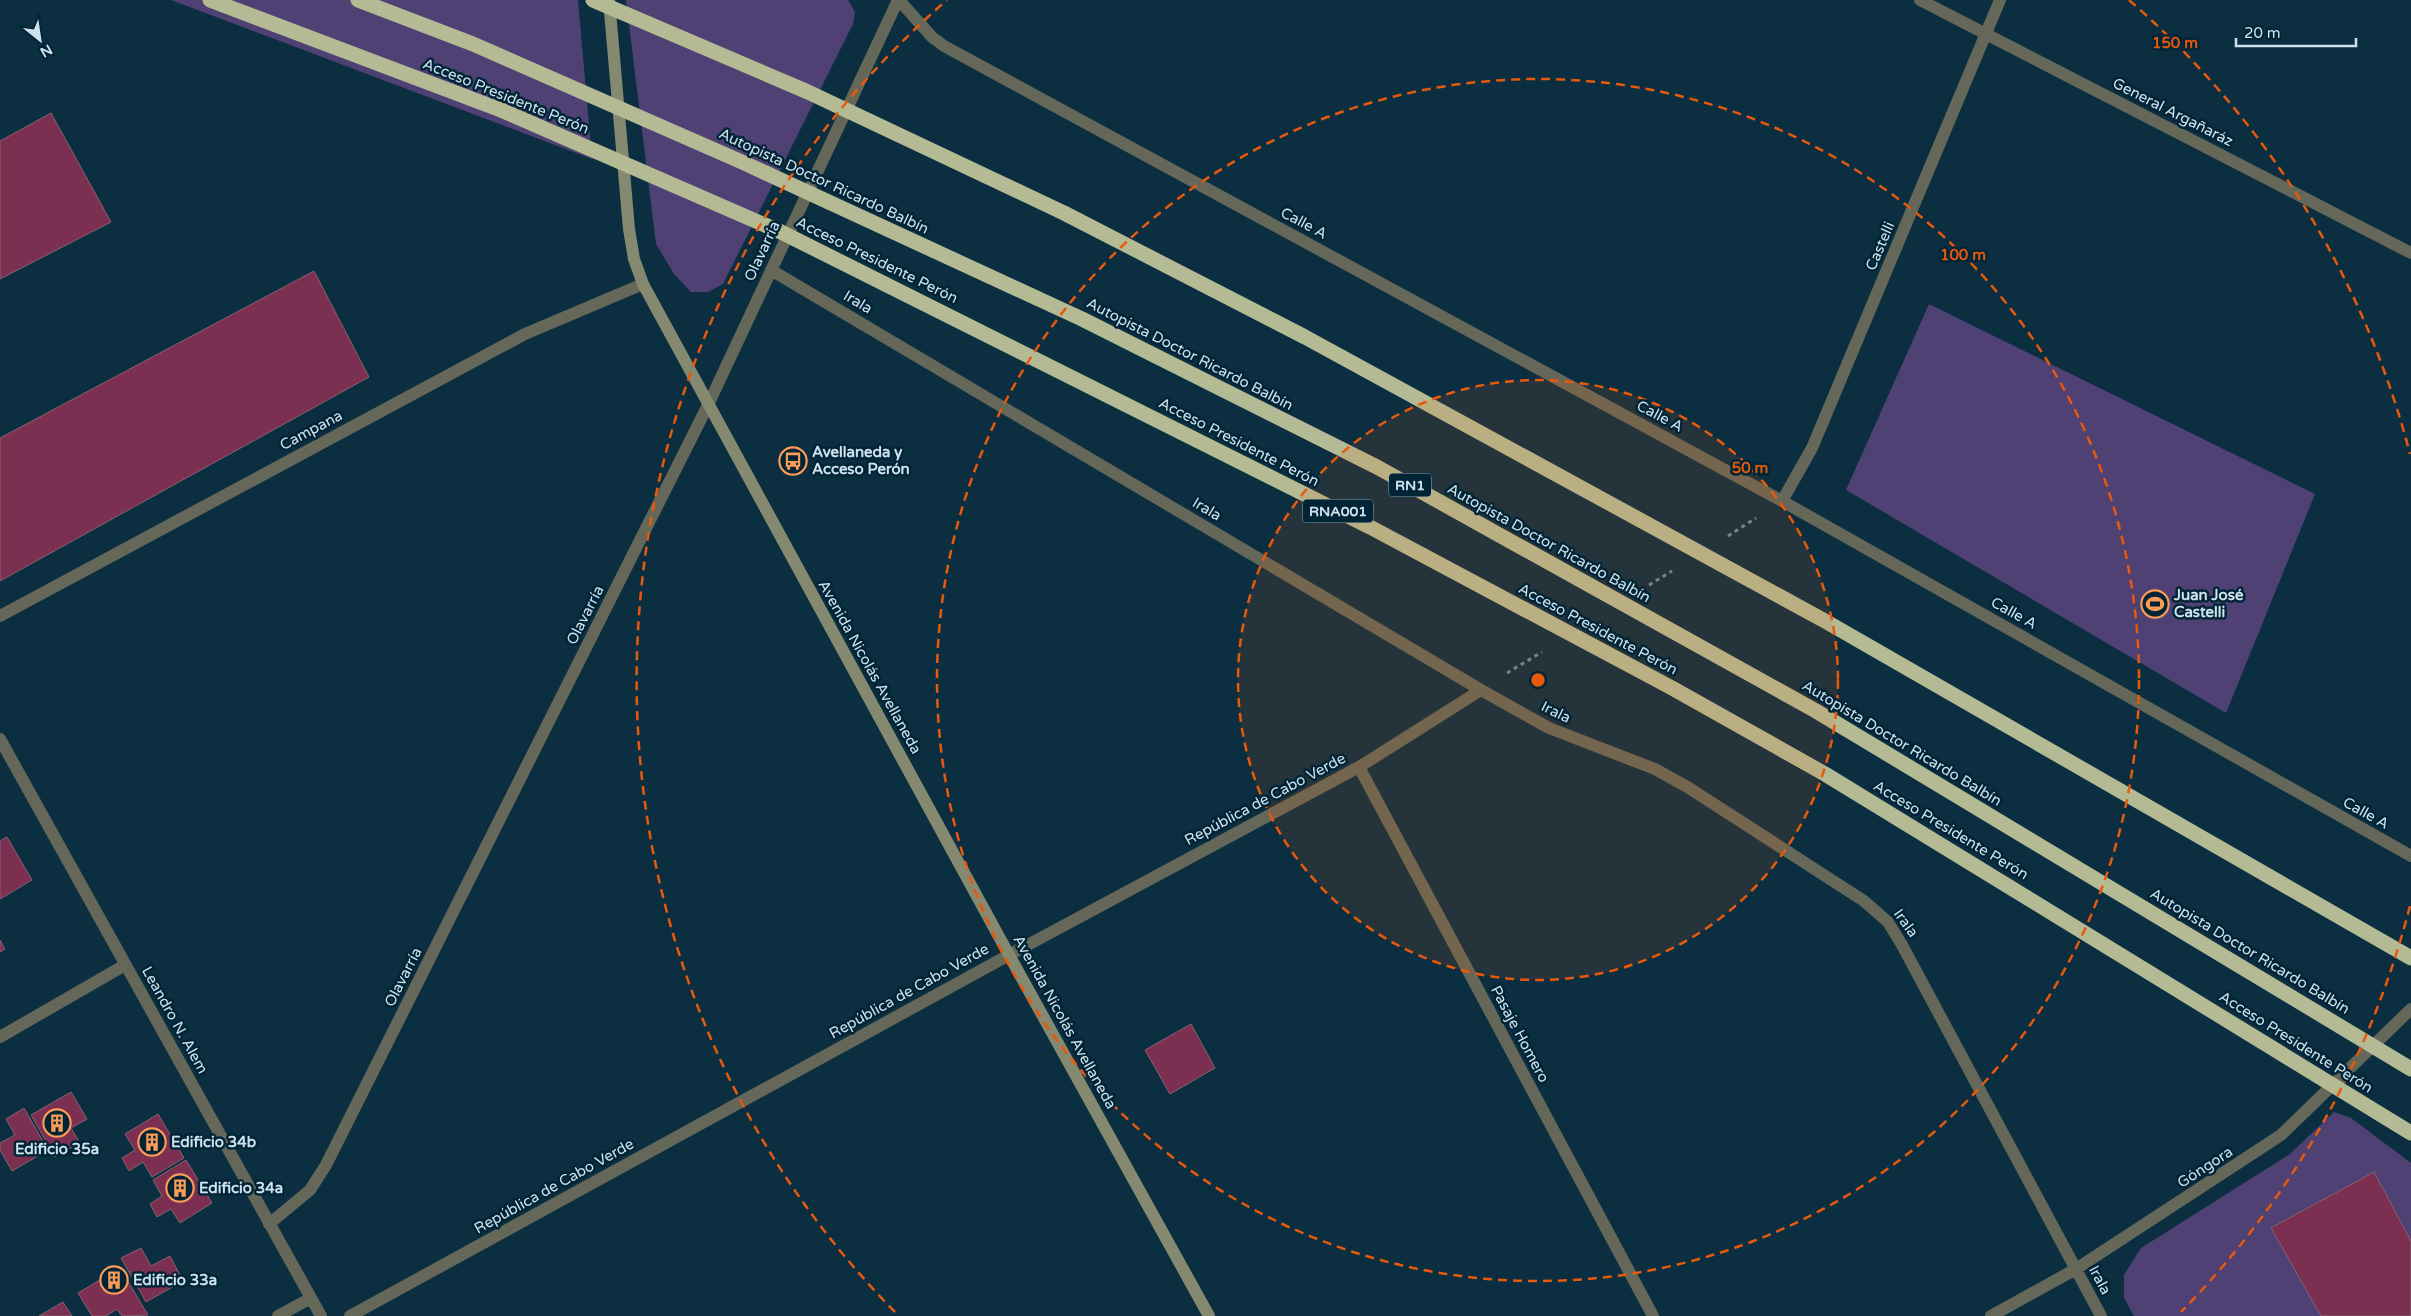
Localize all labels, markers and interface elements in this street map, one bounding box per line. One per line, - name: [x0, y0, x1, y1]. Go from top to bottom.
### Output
- north arrow: [15, 15, 65, 65]
- scale bar: [2236, 15, 2356, 47]
- text: 20 m: [2244, 24, 2281, 42]
- text: 150 m: [2152, 34, 2198, 52]
- text: N: [37, 41, 55, 61]
- street label: Acceso Presidente Perón: [420, 54, 592, 138]
- street label: General Argañaráz: [2110, 74, 2236, 150]
- street label: Autopista Doctor Ricardo Balbín: [716, 124, 932, 238]
- street label: Calle A: [1278, 203, 1330, 243]
- street label: Acceso Presidente Perón: [793, 213, 961, 307]
- street label: Olavarría: [740, 218, 784, 284]
- street label: Castelli: [1862, 219, 1898, 273]
- text: 100 m: [1940, 246, 1986, 264]
- street label: Irala: [840, 286, 876, 318]
- street label: Autopista Doctor Ricardo Balbín: [1084, 294, 1296, 414]
- street label: Acceso Presidente Perón: [1156, 394, 1322, 490]
- street label: Calle A: [1634, 396, 1686, 436]
- street label: Campana: [277, 406, 345, 454]
- place label: Avellaneda y Acceso Perón: [812, 443, 910, 478]
- bus stop icon: Avellaneda y Acceso Perón: [778, 446, 808, 476]
- text: 50 m: [1732, 459, 1768, 477]
- road number: RN1: [1389, 474, 1431, 496]
- street label: Autopista Doctor Ricardo Balbín: [1444, 479, 1654, 607]
- street label: Irala: [1189, 493, 1225, 525]
- road number: RNA001: [1303, 500, 1373, 522]
- street label: Avenida Nicolás Avellaneda: [815, 577, 925, 757]
- street label: Acceso Presidente Perón: [1515, 579, 1681, 679]
- street label: Olavarría: [562, 582, 608, 648]
- place label: Juan José Castelli: [2173, 586, 2244, 621]
- sports icon: Juan José Castelli: [2140, 589, 2170, 619]
- street label: Calle A: [1988, 593, 2040, 633]
- centre of rings: [1529, 671, 1547, 689]
- street label: Autopista Doctor Ricardo Balbín: [1799, 676, 2005, 810]
- street label: Irala: [1538, 697, 1574, 727]
- street label: República de Cabo Verde: [1181, 749, 1349, 849]
- street label: Acceso Presidente Perón: [1870, 777, 2032, 883]
- street label: Calle A: [2340, 793, 2392, 833]
- street label: Autopista Doctor Ricardo Balbín: [2147, 884, 2353, 1018]
- street label: Irala: [1890, 905, 1922, 941]
- street label: Avenida Nicolás Avellaneda: [1010, 932, 1120, 1112]
- street label: República de Cabo Verde: [826, 940, 992, 1042]
- street label: Olavarría: [380, 944, 426, 1010]
- street label: Leandro N. Alem: [138, 963, 212, 1077]
- street label: Pasaje Homero: [1487, 982, 1553, 1086]
- street label: Acceso Presidente Perón: [2216, 987, 2376, 1097]
- building icon: Edificio 35a: [42, 1108, 72, 1138]
- building icon: Edificio 34b: [137, 1127, 167, 1157]
- place label: Edificio 34b: [171, 1133, 257, 1151]
- street label: República de Cabo Verde: [471, 1135, 637, 1237]
- place label: Edificio 35a: [15, 1140, 99, 1158]
- street label: Góngora: [2174, 1142, 2236, 1192]
- building icon: Edificio 34a: [165, 1173, 195, 1203]
- place label: Edificio 34a: [199, 1179, 283, 1197]
- street label: Irala: [2085, 1262, 2115, 1298]
- building icon: Edificio 33a: [99, 1265, 129, 1295]
- place label: Edificio 33a: [133, 1271, 217, 1289]

